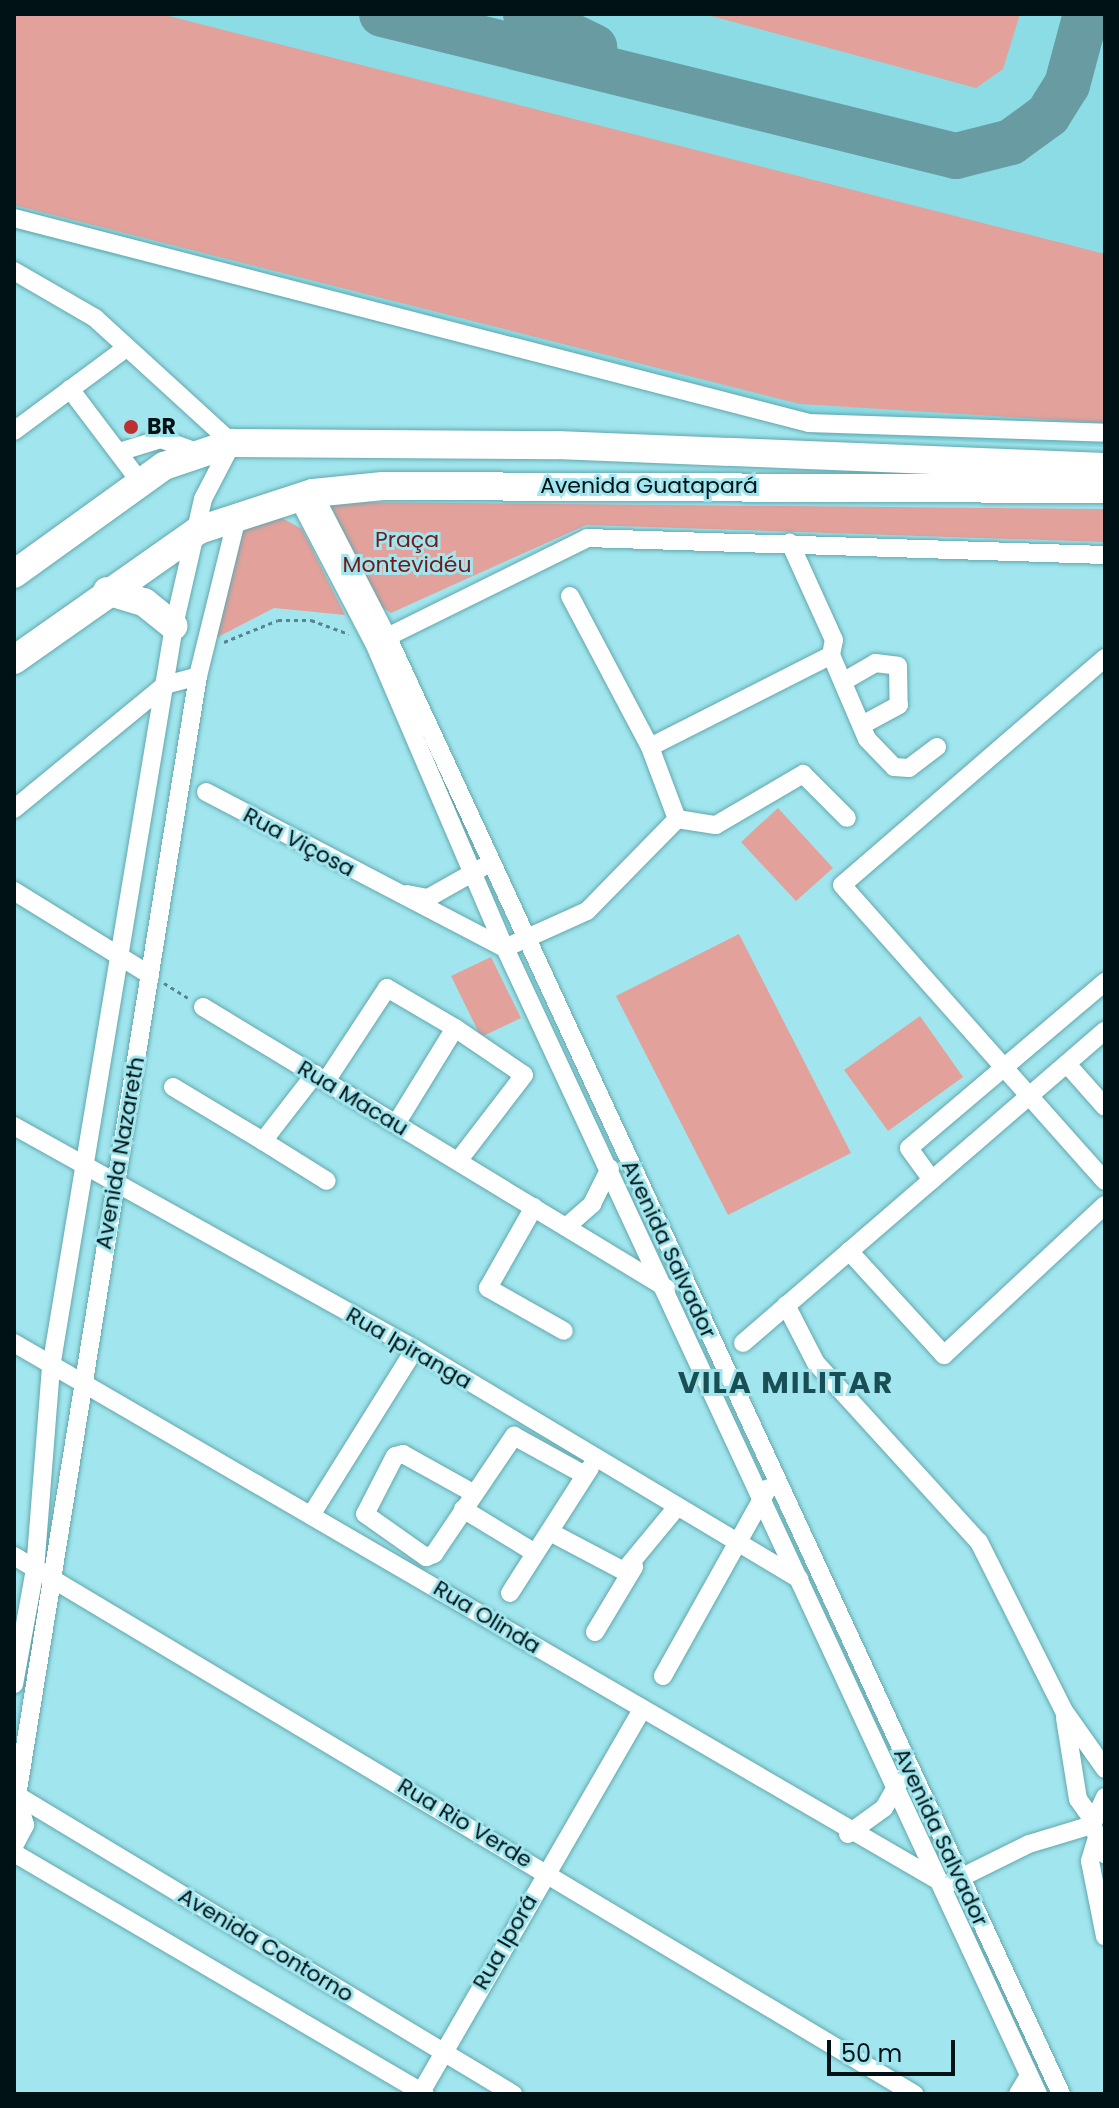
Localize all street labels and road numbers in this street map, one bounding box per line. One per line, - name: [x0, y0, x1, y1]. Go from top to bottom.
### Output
- street label: Avenida Guatapará: [540, 473, 758, 499]
- street label: Rua Viçosa: [239, 802, 359, 882]
- street label: Avenida Nazareth: [90, 1055, 150, 1251]
- street label: Rua Macau: [293, 1055, 413, 1141]
- street label: Avenida Salvador: [616, 1156, 722, 1342]
- street label: Rua Ipiranga: [341, 1301, 477, 1395]
- street label: Rua Olinda: [429, 1575, 545, 1659]
- street label: Avenida Salvador: [888, 1744, 994, 1930]
- street label: Rua Rio Verde: [393, 1772, 537, 1874]
- street label: Avenida Contorno: [174, 1882, 358, 2008]
- street label: Rua Iporá: [467, 1890, 543, 1994]

